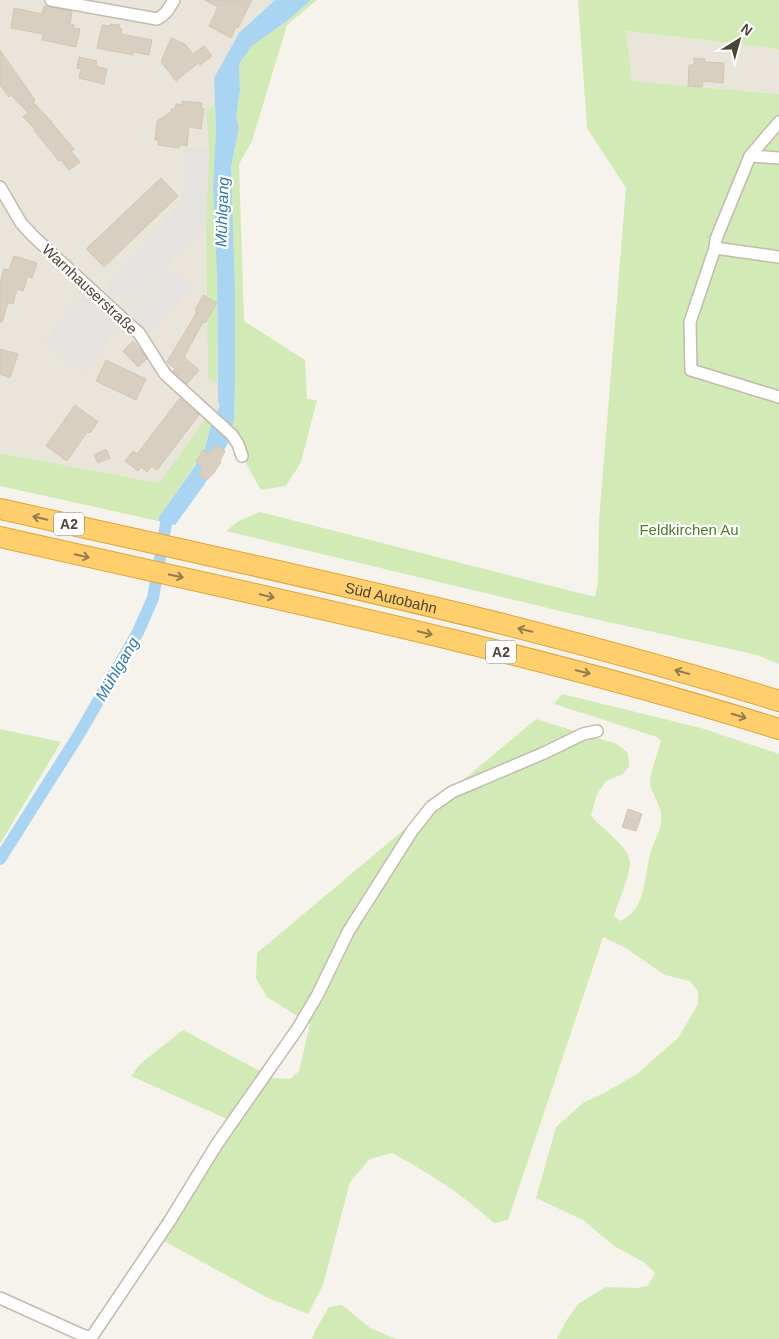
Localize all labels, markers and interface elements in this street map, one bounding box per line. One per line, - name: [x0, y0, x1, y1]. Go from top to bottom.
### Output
- north arrow: [714, 15, 764, 65]
- text: N: [738, 20, 756, 39]
- water label: Mühlgang: [212, 176, 232, 247]
- street label: Warnhauserstraße: [39, 241, 141, 337]
- road number: A2: [54, 512, 84, 536]
- one-way arrow: [33, 513, 49, 522]
- park label: Feldkirchen Au: [639, 521, 739, 538]
- one-way arrow: [73, 552, 89, 561]
- one-way arrow: [168, 572, 184, 582]
- street label: Süd Autobahn: [343, 578, 439, 616]
- one-way arrow: [258, 592, 274, 601]
- one-way arrow: [518, 625, 534, 634]
- one-way arrow: [417, 629, 433, 638]
- water label: Mühlgang: [92, 634, 142, 704]
- road number: A2: [486, 640, 516, 664]
- one-way arrow: [674, 666, 690, 676]
- one-way arrow: [574, 668, 590, 678]
- one-way arrow: [731, 712, 747, 722]

